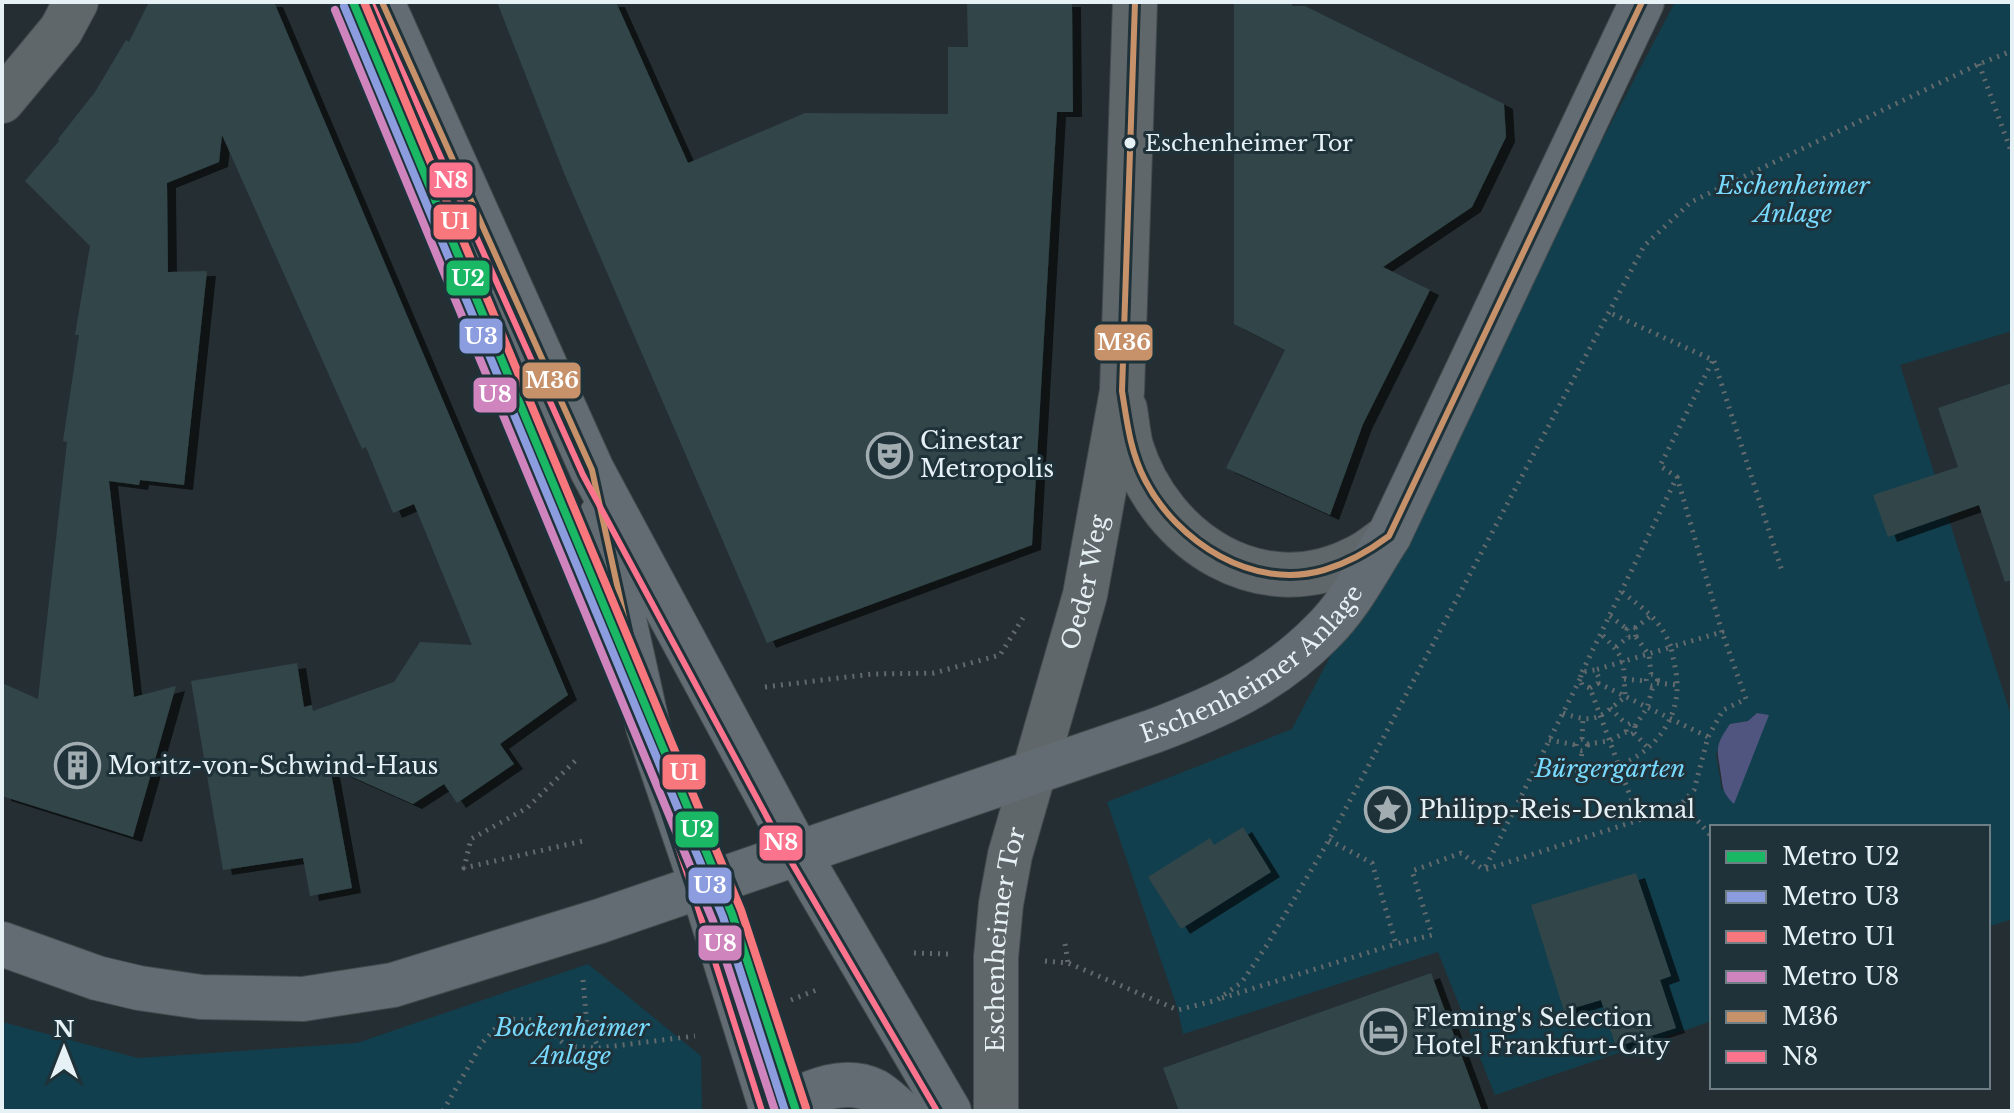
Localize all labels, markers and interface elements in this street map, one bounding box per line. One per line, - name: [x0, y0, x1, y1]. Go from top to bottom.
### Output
- place label: Eschenheimer Tor: [1145, 130, 1353, 157]
- marker: Eschenheimer Tor: [1122, 135, 1138, 151]
- line badge: N8: [428, 161, 474, 199]
- text: N8: [434, 167, 468, 194]
- park label: Eschenheimer Anlage: [1716, 171, 1870, 228]
- line badge: U1: [432, 203, 478, 241]
- text: U1: [441, 208, 470, 235]
- line badge: U2: [445, 259, 491, 297]
- text: U2: [451, 265, 485, 292]
- line badge: U3: [458, 317, 504, 355]
- text: U3: [464, 323, 498, 350]
- line badge: M36: [1093, 323, 1154, 362]
- text: M36: [1097, 329, 1151, 356]
- line badge: M36: [521, 361, 582, 400]
- text: M36: [525, 367, 579, 394]
- line badge: U8: [472, 376, 518, 414]
- text: U8: [478, 381, 512, 408]
- place label: Cinestar Metropolis: [920, 426, 1054, 483]
- theatre icon: Cinestar Metropolis: [865, 431, 913, 479]
- street label: Oeder Weg: [1055, 512, 1113, 653]
- street label: Eschenheimer Anlage: [1136, 579, 1369, 749]
- building icon: Moritz-von-Schwind-Haus: [53, 742, 101, 790]
- place label: Moritz-von-Schwind-Haus: [108, 751, 439, 780]
- line badge: U1: [661, 753, 707, 791]
- park label: Bürgergarten: [1534, 754, 1685, 783]
- text: U1: [670, 759, 699, 786]
- place icon: Philipp-Reis-Denkmal: [1364, 786, 1412, 834]
- place label: Philipp-Reis-Denkmal: [1419, 795, 1695, 824]
- line badge: U2: [674, 810, 720, 849]
- text: U2: [680, 816, 714, 843]
- street label: Eschenheimer Tor: [980, 823, 1031, 1052]
- line badge: N8: [758, 824, 804, 862]
- legend: [1710, 825, 1990, 1089]
- text: N8: [764, 829, 798, 856]
- text: Metro U2: [1782, 842, 1900, 871]
- line badge: U3: [687, 866, 733, 905]
- text: U3: [693, 872, 727, 899]
- text: Metro U3: [1782, 882, 1900, 911]
- text: Metro U1: [1782, 922, 1896, 951]
- line badge: U8: [697, 924, 743, 962]
- text: U8: [703, 930, 737, 957]
- text: Metro U8: [1782, 962, 1899, 991]
- text: M36: [1782, 1002, 1838, 1031]
- place label: Fleming's Selection Hotel Frankfurt-City: [1414, 1003, 1671, 1060]
- hotel icon: Fleming's Selection Hotel Frankfurt-City: [1359, 1008, 1407, 1056]
- north arrow: [24, 1009, 104, 1089]
- park label: Bockenheimer Anlage: [494, 1013, 650, 1070]
- text: N: [54, 1016, 75, 1043]
- text: N8: [1782, 1042, 1818, 1071]

